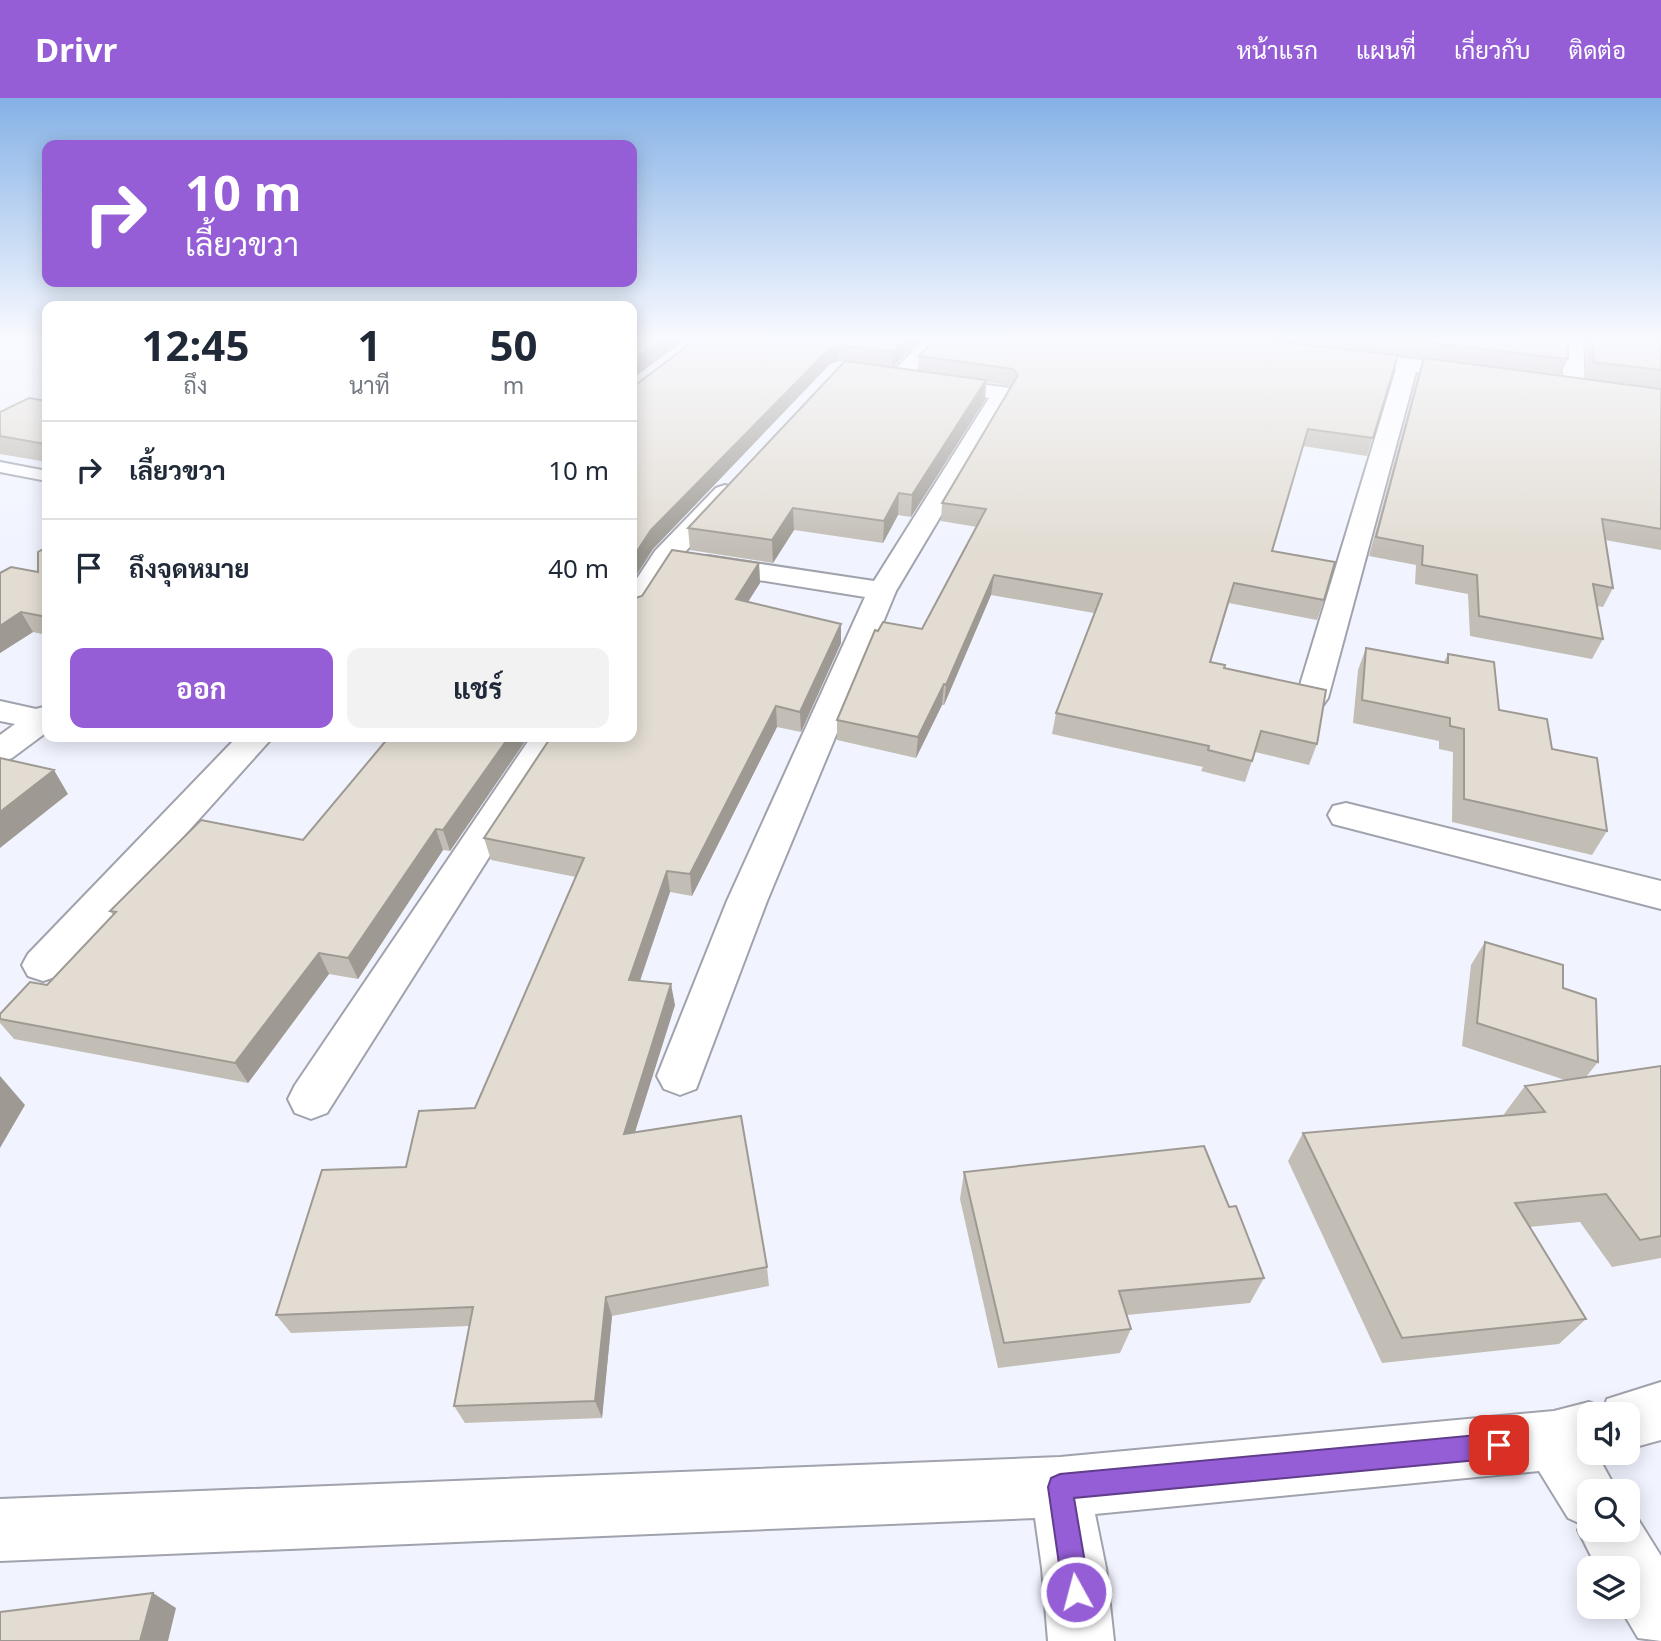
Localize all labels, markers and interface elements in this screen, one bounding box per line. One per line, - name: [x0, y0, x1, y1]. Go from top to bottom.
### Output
- text: Drivr: [35, 27, 117, 72]
- text: หน้าแรก: [1237, 33, 1318, 66]
- text: แผนที่: [1356, 33, 1416, 66]
- text: เกี่ยวกับ: [1454, 33, 1531, 66]
- text: ติดต่อ: [1569, 33, 1626, 66]
- text: 10 m: [185, 159, 302, 225]
- icon: right: [70, 168, 161, 259]
- text: เลี้ยวขวา: [185, 222, 299, 265]
- text: 12:45: [142, 316, 249, 373]
- text: 1: [357, 316, 381, 373]
- text: 50: [489, 316, 537, 373]
- text: ถึง: [184, 369, 207, 401]
- text: นาที: [349, 369, 390, 401]
- text: m: [503, 369, 524, 401]
- icon: right: [70, 451, 108, 489]
- text: เลี้ยวขวา: [129, 452, 226, 488]
- text: 10 m: [548, 452, 609, 488]
- icon: arrive: [70, 549, 108, 587]
- text: ถึงจุดหมาย: [129, 550, 250, 586]
- text: 40 m: [548, 550, 609, 586]
- button: ออก: [70, 648, 333, 728]
- button: แชร์: [347, 648, 609, 728]
- map controls: [1577, 1402, 1640, 1619]
- button: sound: [1577, 1402, 1640, 1465]
- pin: [1469, 1415, 1529, 1475]
- icon: arrive: [1480, 1426, 1518, 1464]
- button: search: [1577, 1479, 1640, 1542]
- position arrow: [1039, 1555, 1113, 1629]
- button: layers: [1577, 1556, 1640, 1619]

